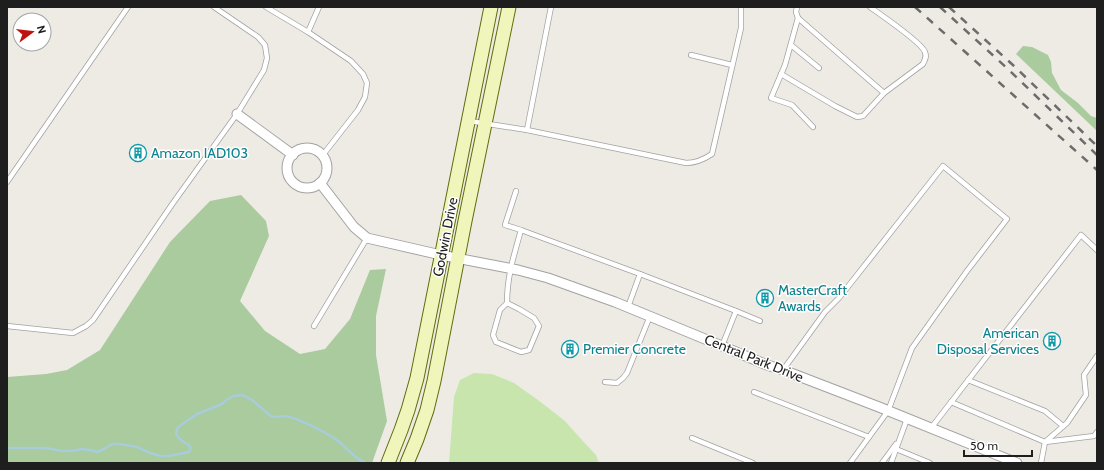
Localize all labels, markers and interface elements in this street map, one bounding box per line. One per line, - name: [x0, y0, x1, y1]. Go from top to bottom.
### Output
- north arrow: [12, 12, 52, 52]
- text: N: [34, 24, 49, 35]
- building icon: Amazon IAD103: [128, 143, 148, 163]
- place label: Amazon IAD103: [151, 144, 248, 162]
- street label: Godwin Drive: [429, 196, 461, 278]
- place label: MasterCraft Awards: [778, 281, 847, 315]
- building icon: MasterCraft Awards: [755, 288, 775, 308]
- place label: American Disposal Services: [937, 324, 1039, 358]
- street label: Central Park Drive: [702, 330, 806, 386]
- building icon: American Disposal Services: [1042, 331, 1062, 351]
- building icon: Premier Concrete: [560, 339, 580, 359]
- place label: Premier Concrete: [583, 340, 686, 358]
- scale bar: [964, 432, 1032, 458]
- text: 50 m: [970, 438, 998, 453]

